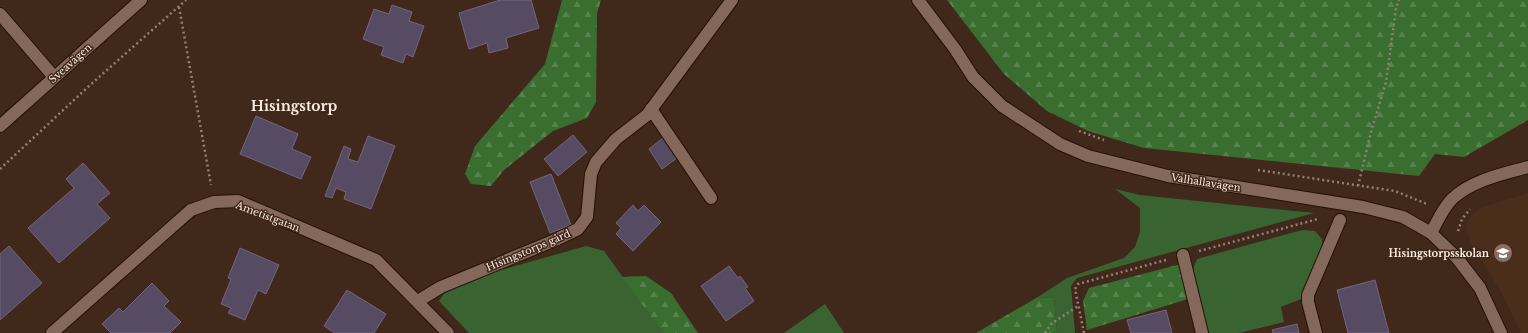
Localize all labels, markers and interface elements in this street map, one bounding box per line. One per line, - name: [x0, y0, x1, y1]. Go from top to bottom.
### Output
- street label: Sveavägen: [46, 41, 95, 86]
- district label: Hisingstorp: [251, 97, 337, 115]
- street label: Valhallavägen: [1169, 170, 1242, 194]
- street label: Ametistgatan: [233, 198, 302, 235]
- street label: Hisingstorps gård: [484, 227, 573, 274]
- school or university icon: Hisingstorpsskolan: [1492, 242, 1514, 264]
- place label: Hisingstorpsskolan: [1388, 247, 1490, 260]

